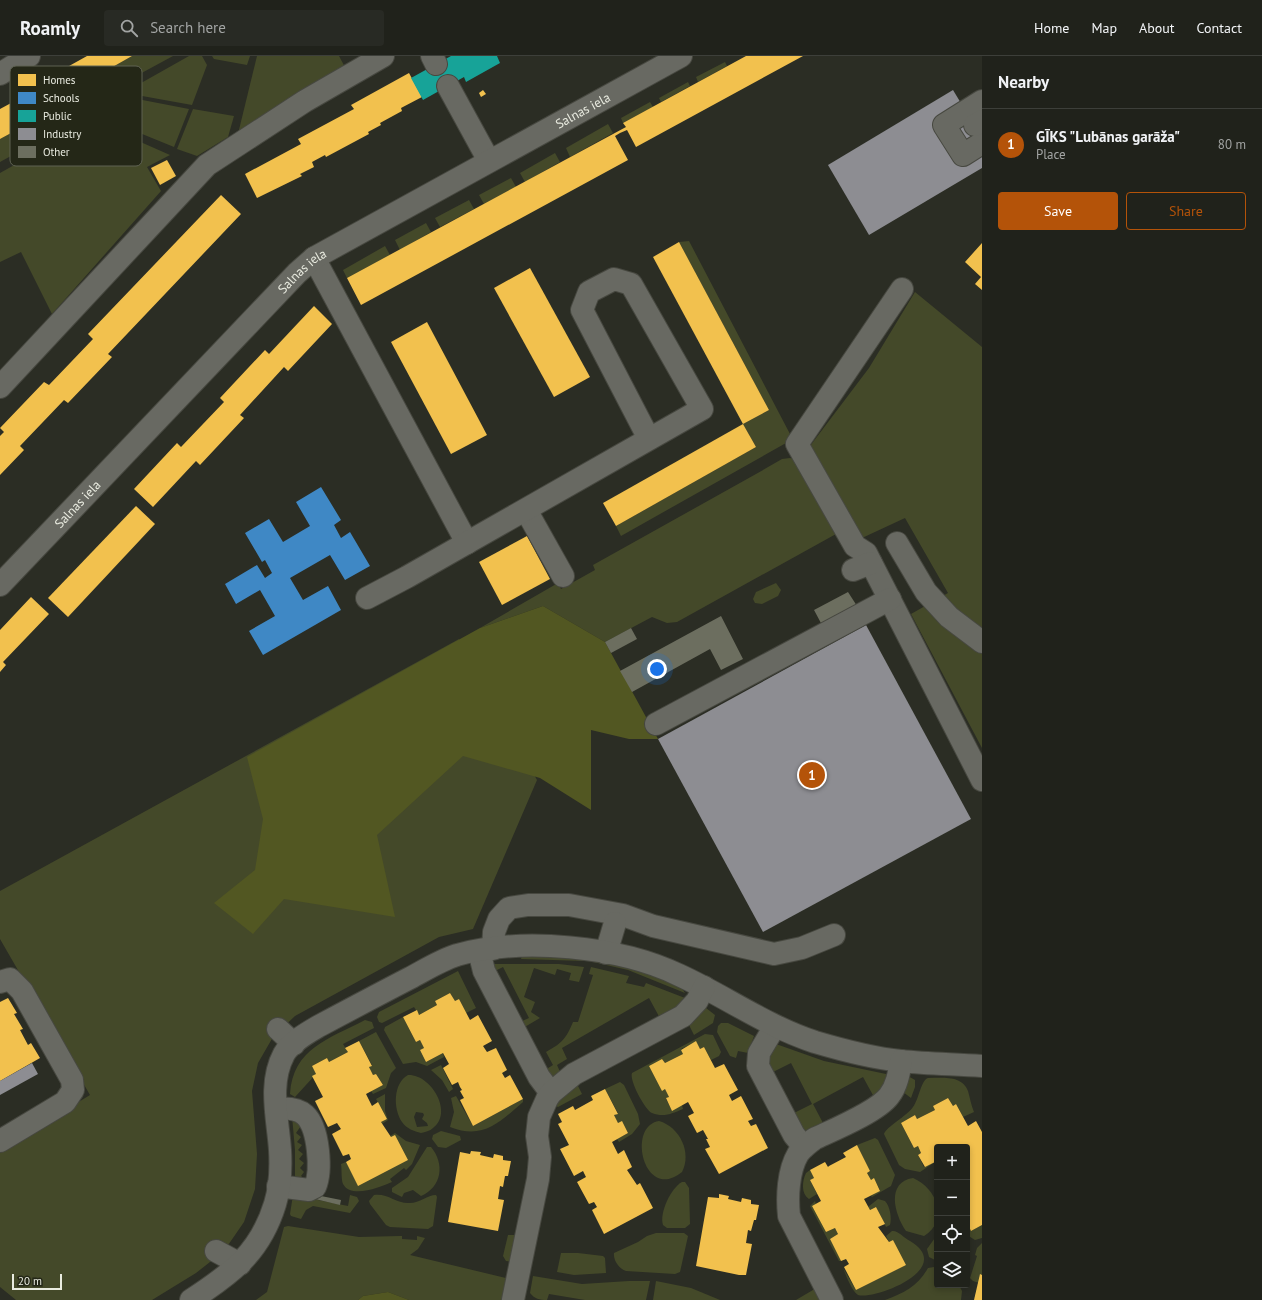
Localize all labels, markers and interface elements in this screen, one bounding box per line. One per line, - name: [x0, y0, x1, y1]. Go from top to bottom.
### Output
- search box: [104, 10, 384, 46]
- text: Roamly: [20, 16, 80, 40]
- icon: search: [118, 17, 140, 39]
- text: Search here: [150, 18, 226, 37]
- text: Home: [1034, 19, 1069, 37]
- text: Map: [1091, 19, 1117, 37]
- text: About: [1139, 19, 1175, 37]
- text: Contact: [1197, 19, 1242, 37]
- legend: [10, 66, 142, 166]
- text: Nearby: [998, 71, 1049, 93]
- text: Homes: [43, 73, 76, 87]
- street label: Salnas iela: [552, 89, 613, 133]
- text: Schools: [43, 91, 80, 105]
- text: Public: [43, 109, 72, 123]
- text: Industry: [43, 127, 82, 141]
- text: GĪKS "Lubānas garāža": [1036, 127, 1180, 146]
- text: 1: [1007, 136, 1015, 153]
- text: 80 m: [1218, 136, 1246, 153]
- text: Other: [43, 145, 70, 159]
- text: Place: [1036, 146, 1066, 163]
- button: Save: [998, 192, 1118, 230]
- button: Share: [1126, 192, 1246, 230]
- street label: Salnas iela: [274, 245, 329, 297]
- street label: Salnas iela: [51, 477, 104, 532]
- your location: [647, 659, 667, 679]
- pin: 1: [799, 760, 825, 790]
- map controls: [934, 1144, 970, 1288]
- button: +: [934, 1144, 970, 1180]
- button: −: [934, 1180, 970, 1216]
- button: locate: [934, 1216, 970, 1252]
- button: layers: [934, 1252, 970, 1288]
- scale bar: [12, 1272, 62, 1291]
- text: 20 m: [18, 1274, 42, 1288]

